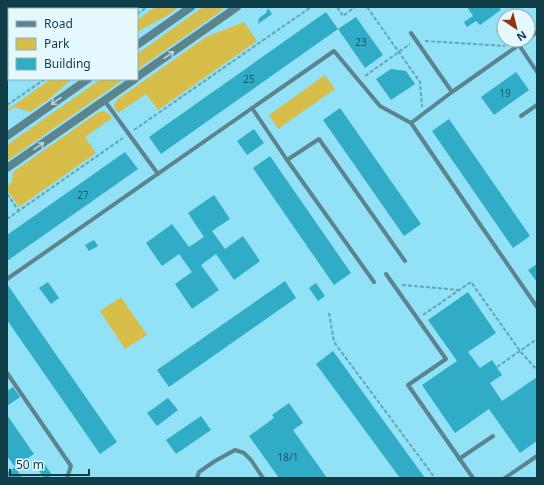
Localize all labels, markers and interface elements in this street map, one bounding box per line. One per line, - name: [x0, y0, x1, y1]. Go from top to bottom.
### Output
- legend: [8, 8, 138, 80]
- north arrow: [496, 8, 536, 48]
- text: Road: [44, 15, 73, 32]
- text: N: [514, 28, 530, 45]
- text: Park: [44, 35, 70, 52]
- house number: 23: [355, 35, 367, 49]
- one-way arrow: [163, 51, 174, 59]
- text: Building: [44, 55, 91, 72]
- house number: 25: [243, 72, 255, 86]
- house number: 19: [499, 86, 511, 100]
- one-way arrow: [51, 97, 62, 105]
- one-way arrow: [33, 142, 44, 150]
- house number: 27: [77, 188, 89, 202]
- house number: 18/1: [278, 450, 298, 464]
- scale bar: [10, 451, 89, 477]
- text: 50 m: [16, 456, 44, 473]

